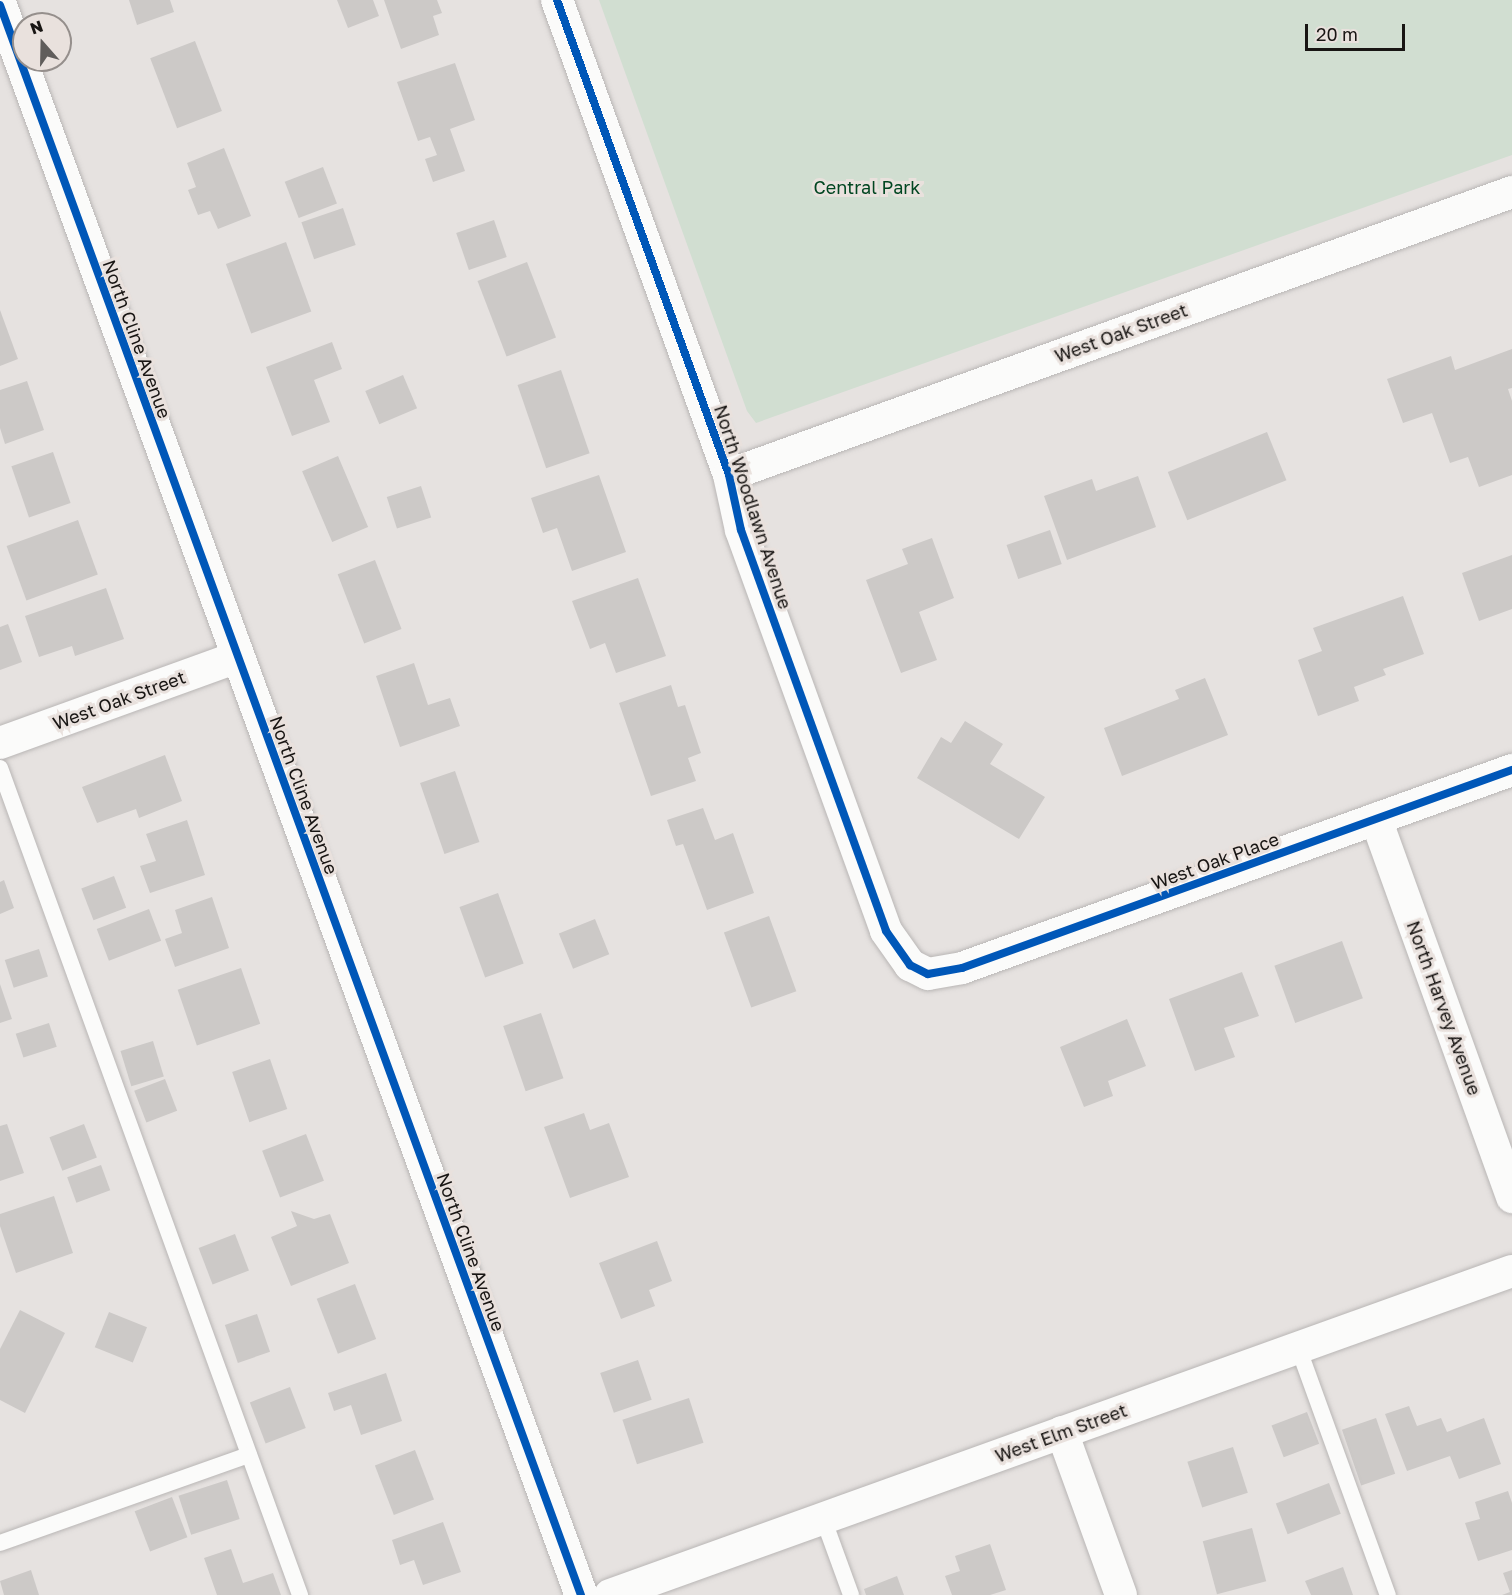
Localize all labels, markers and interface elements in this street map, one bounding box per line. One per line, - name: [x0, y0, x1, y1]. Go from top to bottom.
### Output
- north arrow: [12, 12, 72, 72]
- scale bar: [1308, 12, 1408, 50]
- text: N: [27, 15, 46, 38]
- text: 20 m: [1316, 23, 1358, 45]
- park label: Central Park: [813, 176, 921, 198]
- street label: North Cline Avenue: [98, 257, 176, 421]
- street label: West Oak Street: [1052, 299, 1190, 367]
- street label: North Woodlawn Avenue: [710, 402, 796, 612]
- street label: West Oak Street: [50, 666, 188, 734]
- street label: North Cline Avenue: [265, 713, 343, 877]
- street label: West Oak Place: [1148, 828, 1282, 894]
- street label: North Harvey Avenue: [1402, 918, 1486, 1098]
- street label: North Cline Avenue: [432, 1170, 510, 1334]
- street label: West Elm Street: [992, 1399, 1130, 1467]

